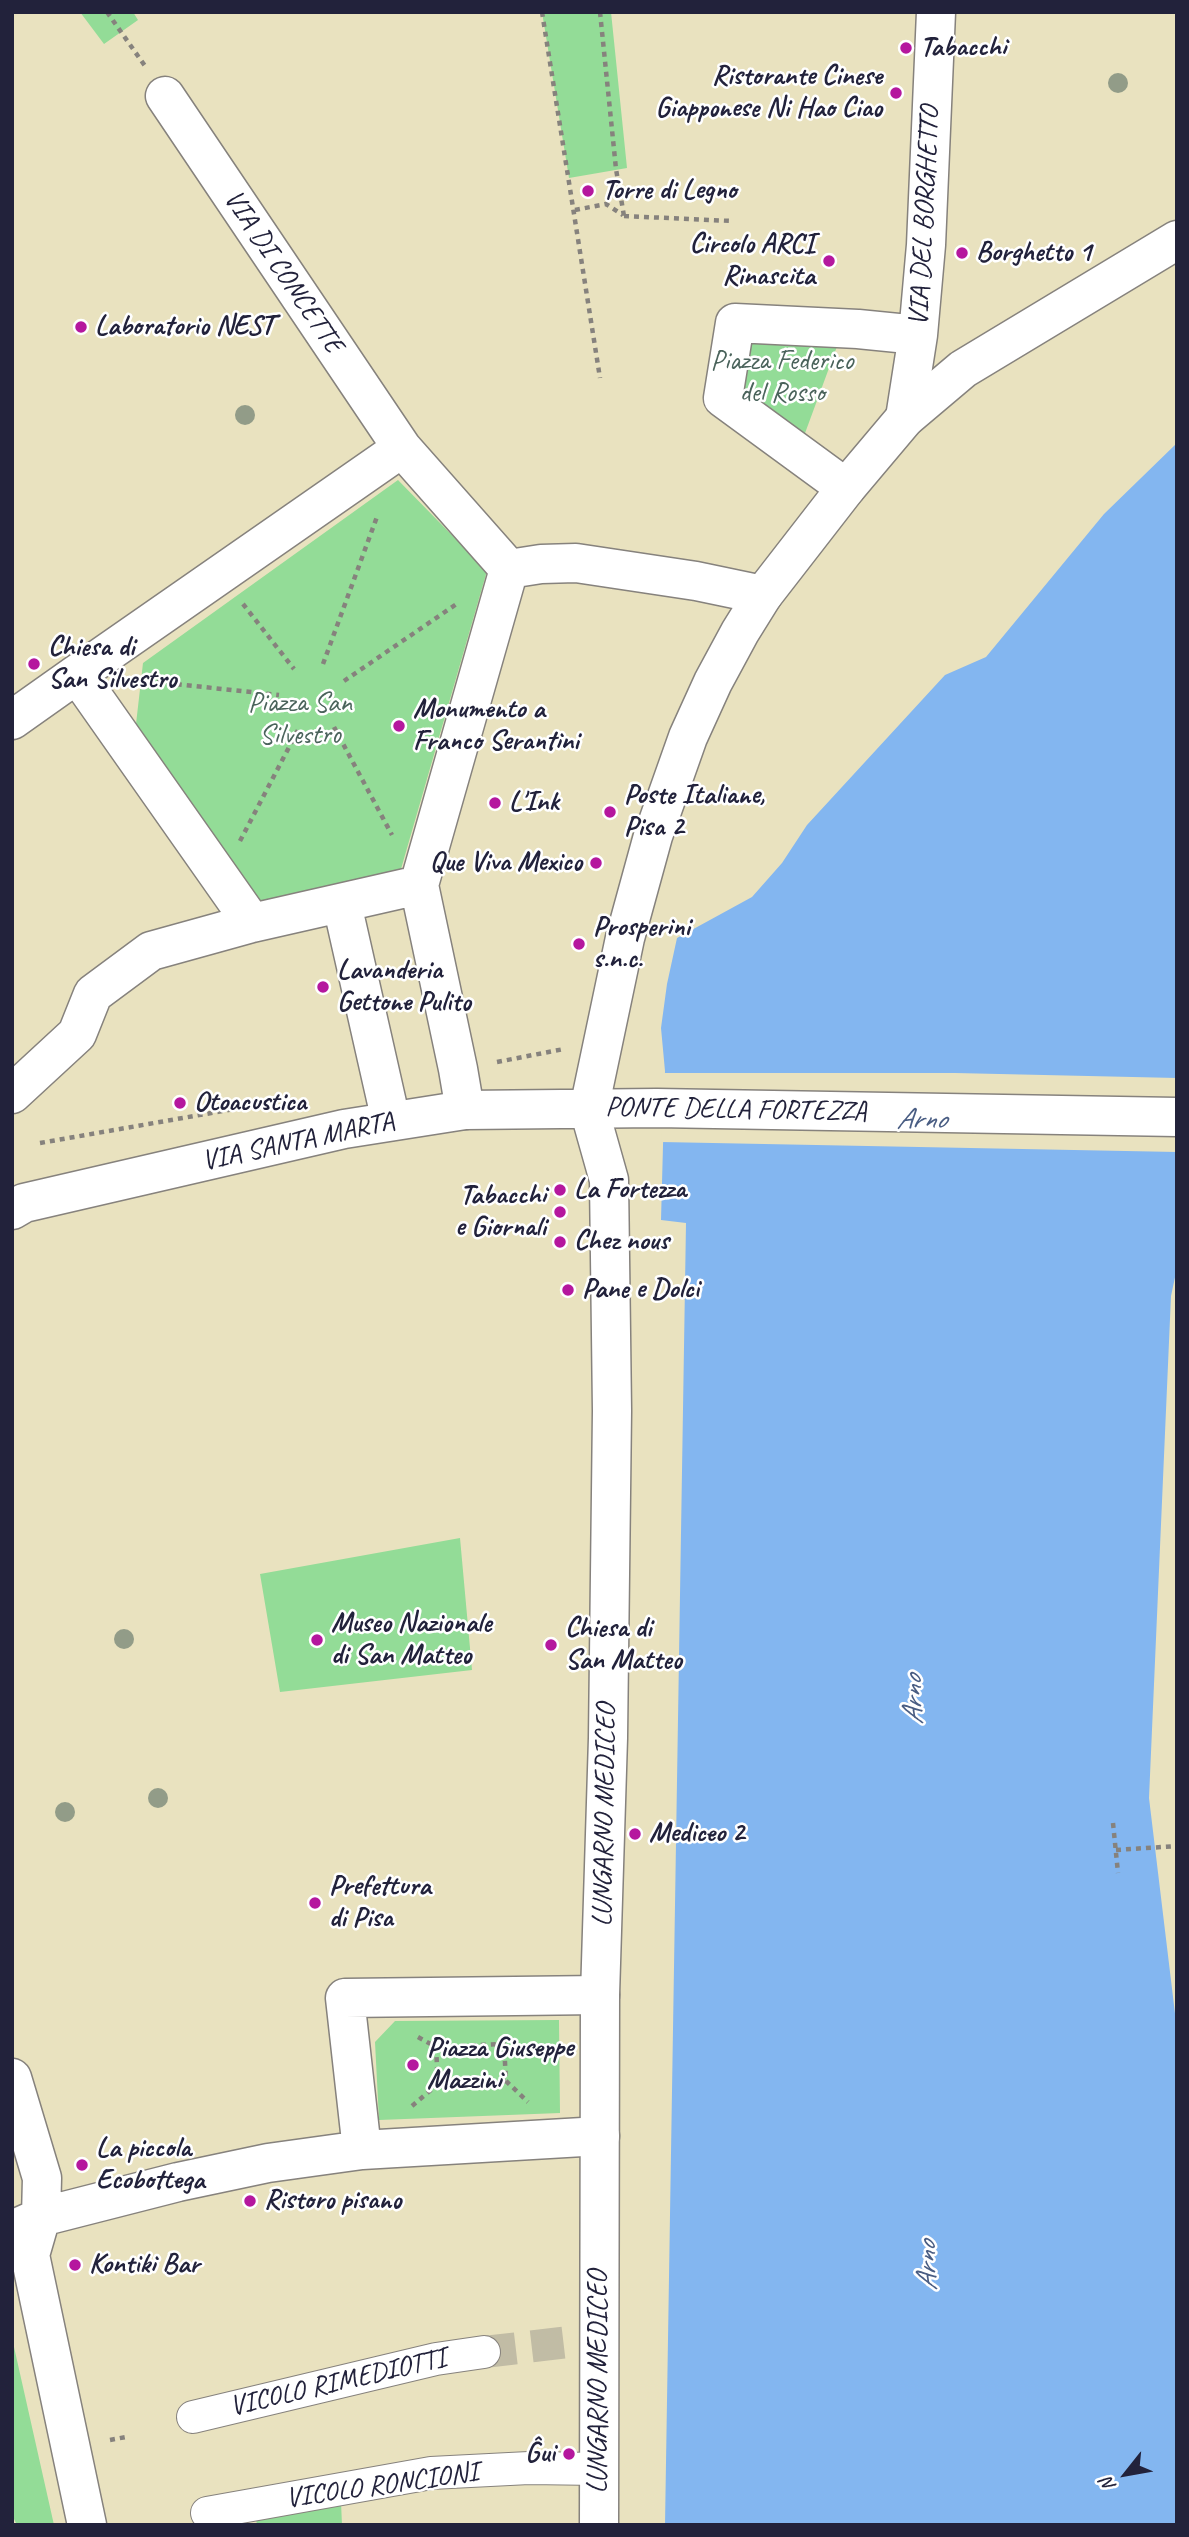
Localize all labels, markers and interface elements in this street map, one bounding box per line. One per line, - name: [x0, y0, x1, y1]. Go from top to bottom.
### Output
- place label: Tabacchi: [920, 31, 1006, 65]
- marker: Tabacchi: [898, 40, 914, 56]
- place label: Ristorante Cinese Giapponese Ni Hao Ciao: [655, 60, 882, 126]
- marker: Ristorante Cinese Giapponese Ni Hao Ciao: [888, 85, 904, 101]
- street label: VIA DEL BORGHETTO: [902, 105, 948, 327]
- place label: Torre di Legno: [602, 174, 737, 208]
- marker: Torre di Legno: [580, 183, 596, 199]
- street label: VIA DI CONCETTE: [216, 184, 350, 360]
- place label: Circolo ARCI Rinascita: [690, 228, 815, 294]
- place label: Borghetto 1: [976, 236, 1091, 270]
- marker: Borghetto 1: [954, 245, 970, 261]
- marker: Circolo ARCI Rinascita: [821, 253, 837, 269]
- place label: Laboratorio NEST: [95, 310, 274, 344]
- marker: Laboratorio NEST: [73, 319, 89, 335]
- park label: Piazza Federico del Rosso: [711, 345, 853, 411]
- place label: Chiesa di San Silvestro: [48, 631, 176, 697]
- marker: Chiesa di San Silvestro: [26, 656, 42, 672]
- park label: Piazza San Silvestro: [248, 687, 352, 753]
- place label: Monumento a Franco Serantini: [413, 693, 579, 759]
- marker: Monumento a Franco Serantini: [391, 718, 407, 734]
- place label: Poste Italiane, Pisa 2: [624, 779, 765, 845]
- place label: L'Ink: [509, 786, 559, 820]
- marker: L'Ink: [487, 795, 503, 811]
- marker: Poste Italiane, Pisa 2: [602, 804, 618, 820]
- place label: Que Viva Mexico: [430, 846, 582, 880]
- marker: Que Viva Mexico: [588, 855, 604, 871]
- place label: Prosperini s.n.c.: [593, 911, 690, 977]
- marker: Prosperini s.n.c.: [571, 936, 587, 952]
- place label: Lavanderia Gettone Pulito: [337, 954, 471, 1020]
- marker: Lavanderia Gettone Pulito: [315, 979, 331, 995]
- place label: Otoacustica: [194, 1086, 306, 1120]
- street label: PONTE DELLA FORTEZZA: [605, 1091, 867, 1129]
- marker: Otoacustica: [172, 1095, 188, 1111]
- water label: Arno: [896, 1102, 946, 1138]
- street label: VIA SANTA MARTA: [199, 1105, 397, 1179]
- place label: La Fortezza: [574, 1173, 686, 1207]
- place label: Tabacchi e Giornali: [455, 1179, 546, 1245]
- marker: La Fortezza: [552, 1182, 568, 1198]
- marker: Tabacchi e Giornali: [552, 1204, 568, 1220]
- place label: Chez nous: [574, 1225, 669, 1259]
- marker: Chez nous: [552, 1234, 568, 1250]
- place label: Pane e Dolci: [582, 1273, 699, 1307]
- marker: Pane e Dolci: [560, 1282, 576, 1298]
- place label: Museo Nazionale di San Matteo: [331, 1607, 491, 1673]
- place label: Chiesa di San Matteo: [565, 1612, 682, 1678]
- marker: Museo Nazionale di San Matteo: [309, 1632, 325, 1648]
- marker: Chiesa di San Matteo: [543, 1637, 559, 1653]
- water label: Arno: [896, 1675, 932, 1725]
- street label: LUNGARNO MEDICEO: [586, 1703, 624, 1927]
- place label: Mediceo 2: [649, 1817, 744, 1851]
- marker: Mediceo 2: [627, 1826, 643, 1842]
- place label: Prefettura di Pisa: [329, 1870, 431, 1936]
- marker: Prefettura di Pisa: [307, 1895, 323, 1911]
- place label: Piazza Giuseppe Mazzini: [427, 2032, 573, 2098]
- marker: Piazza Giuseppe Mazzini: [405, 2057, 421, 2073]
- place label: La piccola Ecobottega: [96, 2132, 204, 2198]
- marker: La piccola Ecobottega: [74, 2157, 90, 2173]
- place label: Ristoro pisano: [264, 2184, 401, 2218]
- marker: Ristoro pisano: [242, 2193, 258, 2209]
- water label: Arno: [910, 2241, 946, 2291]
- place label: Kontiki Bar: [89, 2248, 200, 2282]
- marker: Kontiki Bar: [67, 2257, 83, 2273]
- street label: LUNGARNO MEDICEO: [582, 2270, 616, 2494]
- street label: VICOLO RIMEDIOTTI: [226, 2342, 450, 2424]
- place label: Ĝui: [525, 2437, 555, 2471]
- north arrow: [1091, 2439, 1161, 2509]
- marker: Ĝui: [561, 2446, 577, 2462]
- street label: VICOLO RONCIONI: [284, 2456, 480, 2516]
- text: N: [1095, 2474, 1121, 2496]

